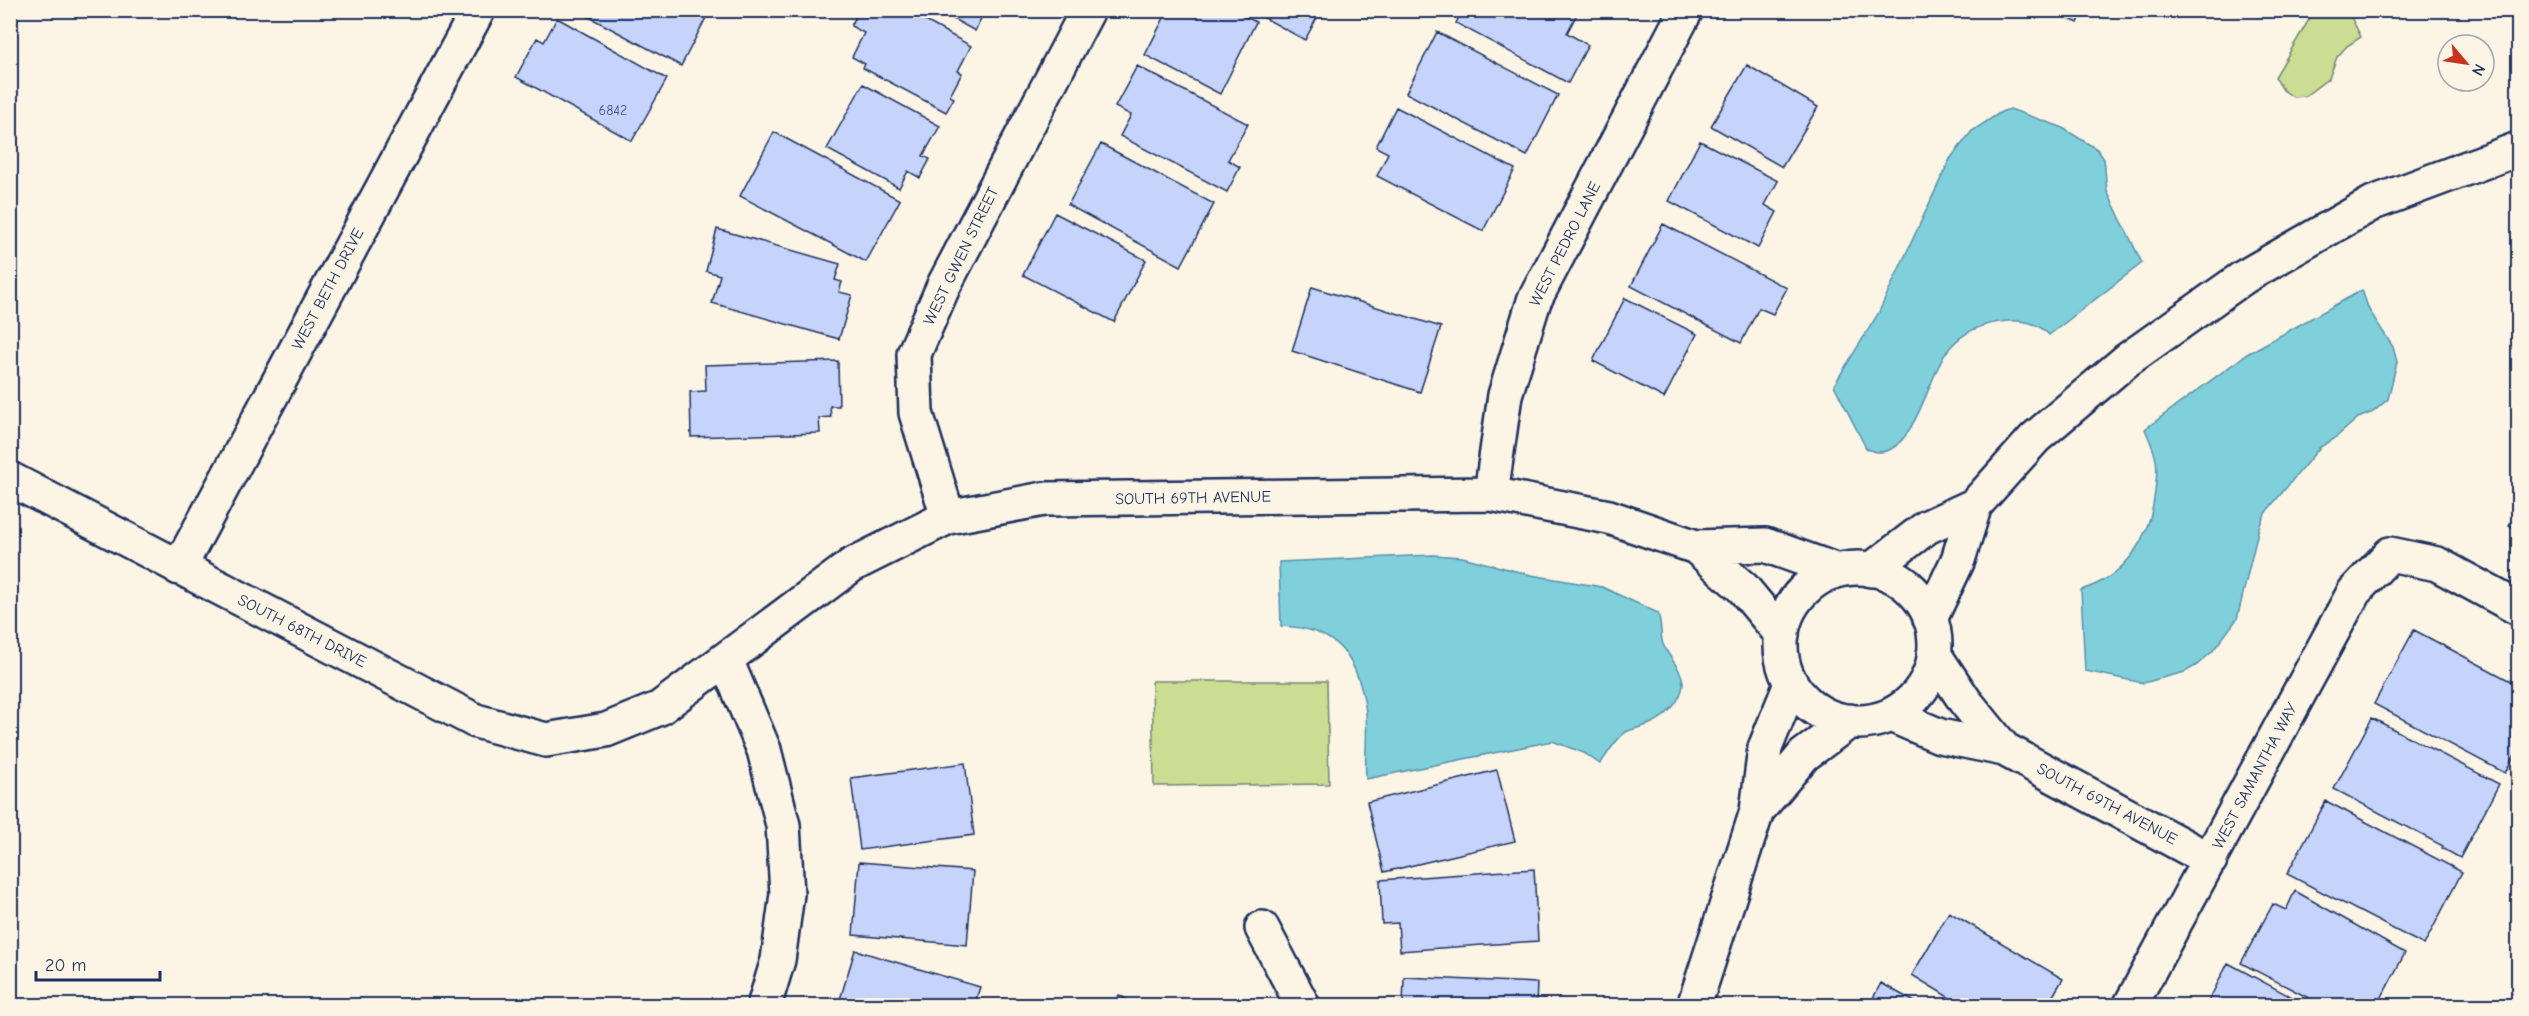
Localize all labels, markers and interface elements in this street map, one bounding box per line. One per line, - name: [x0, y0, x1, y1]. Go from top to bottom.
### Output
- north arrow: [2436, 33, 2496, 93]
- text: N: [2468, 61, 2489, 79]
- house number: 6842: [599, 102, 627, 119]
- street label: WEST PEDRO LANE: [1526, 178, 1604, 309]
- street label: WEST GWEN STREET: [920, 183, 1003, 328]
- street label: WEST BETH DRIVE: [288, 225, 368, 353]
- street label: SOUTH 69TH AVENUE: [1115, 488, 1271, 508]
- street label: SOUTH 68TH DRIVE: [235, 591, 370, 671]
- street label: WEST SAMANTHA WAY: [2209, 699, 2301, 852]
- street label: SOUTH 69TH AVENUE: [2034, 759, 2180, 849]
- scale bar: [36, 944, 160, 982]
- text: 20 m: [45, 955, 86, 976]

